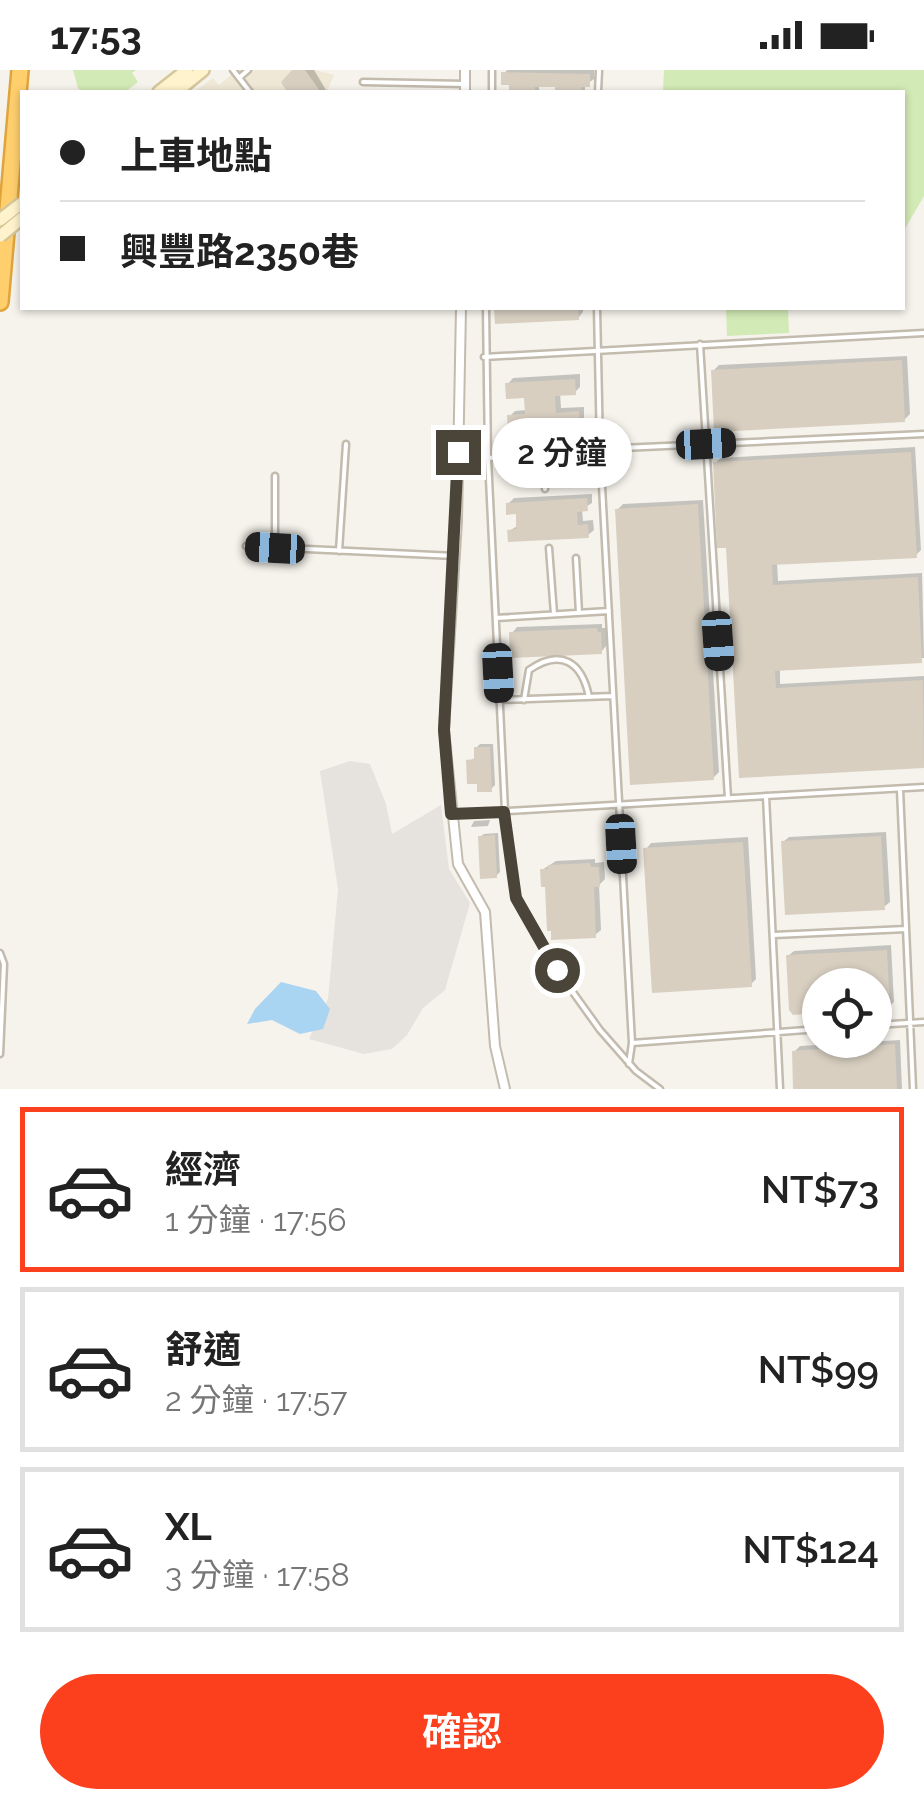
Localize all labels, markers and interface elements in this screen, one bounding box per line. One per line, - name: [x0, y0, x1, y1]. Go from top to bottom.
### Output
- text: 17:53: [50, 13, 142, 58]
- text: 上車地點: [120, 133, 272, 178]
- text: 興豐路2350巷: [120, 229, 359, 274]
- callout: 2 分鐘: [493, 417, 633, 487]
- car: [675, 427, 737, 461]
- route end: [436, 430, 481, 475]
- text: 2 分鐘: [517, 434, 607, 471]
- car: [244, 531, 306, 565]
- car: [701, 610, 735, 672]
- car: [481, 642, 515, 704]
- car: [604, 813, 638, 875]
- route start: [535, 948, 580, 993]
- map controls: [802, 968, 892, 1058]
- button: locate: [802, 968, 892, 1058]
- icon: car: [45, 1145, 135, 1235]
- text: 經濟: [165, 1147, 241, 1192]
- text: NT$73: [761, 1167, 879, 1212]
- text: 1 分鐘 · 17:56: [165, 1201, 347, 1238]
- icon: car: [45, 1325, 135, 1415]
- text: 舒適: [165, 1327, 241, 1372]
- text: NT$99: [758, 1347, 879, 1392]
- text: 2 分鐘 · 17:57: [165, 1381, 347, 1418]
- text: XL: [165, 1504, 212, 1549]
- icon: car: [45, 1505, 135, 1595]
- text: NT$124: [742, 1527, 879, 1572]
- text: 3 分鐘 · 17:58: [165, 1556, 350, 1593]
- button: 確認: [40, 1674, 884, 1789]

